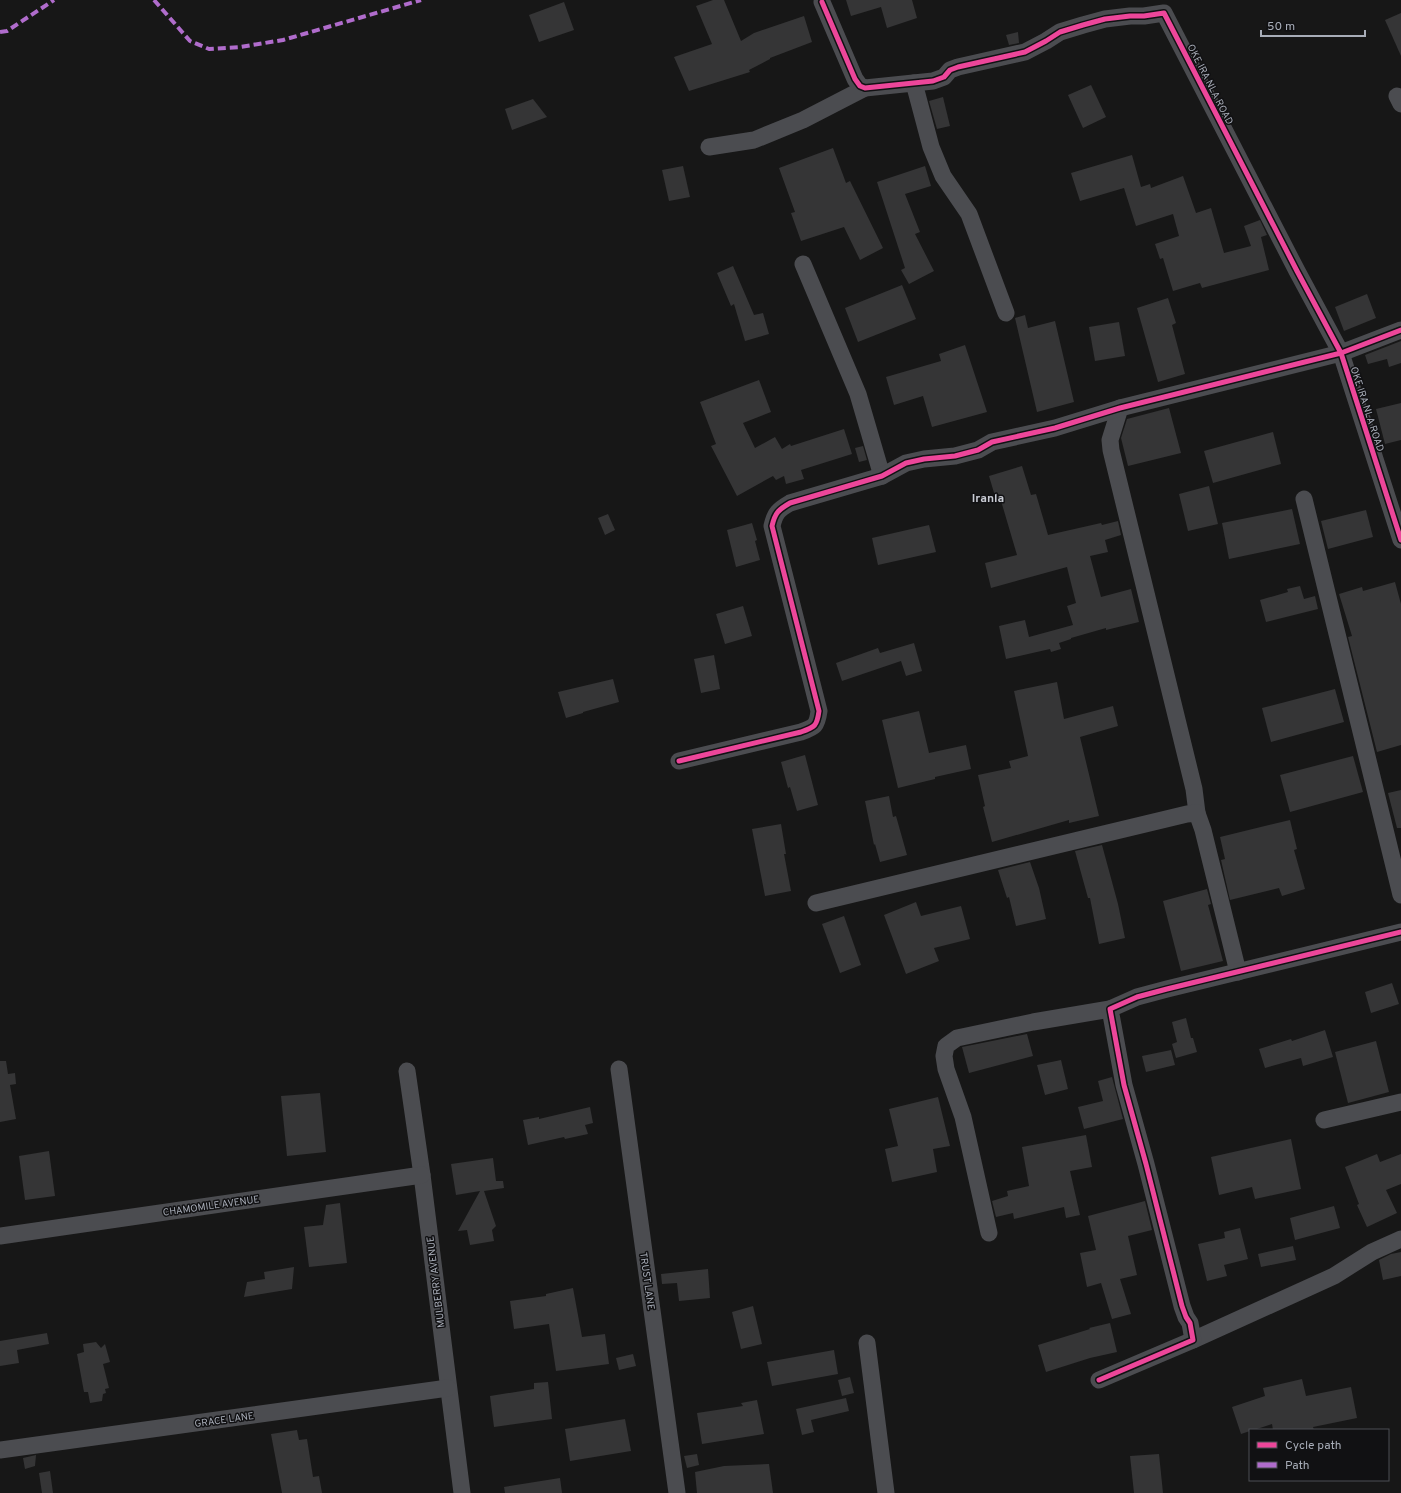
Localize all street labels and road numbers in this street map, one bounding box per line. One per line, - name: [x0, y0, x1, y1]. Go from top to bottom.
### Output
- street label: OKE IRA NLA ROAD: [1184, 42, 1236, 127]
- street label: OKE IRA NLA ROAD: [1347, 365, 1386, 454]
- street label: CHAMOMILE AVENUE: [162, 1193, 260, 1220]
- street label: MULBERRY AVENUE: [424, 1235, 449, 1328]
- street label: TRUST LANE: [636, 1251, 657, 1311]
- street label: GRACE LANE: [194, 1410, 255, 1431]

